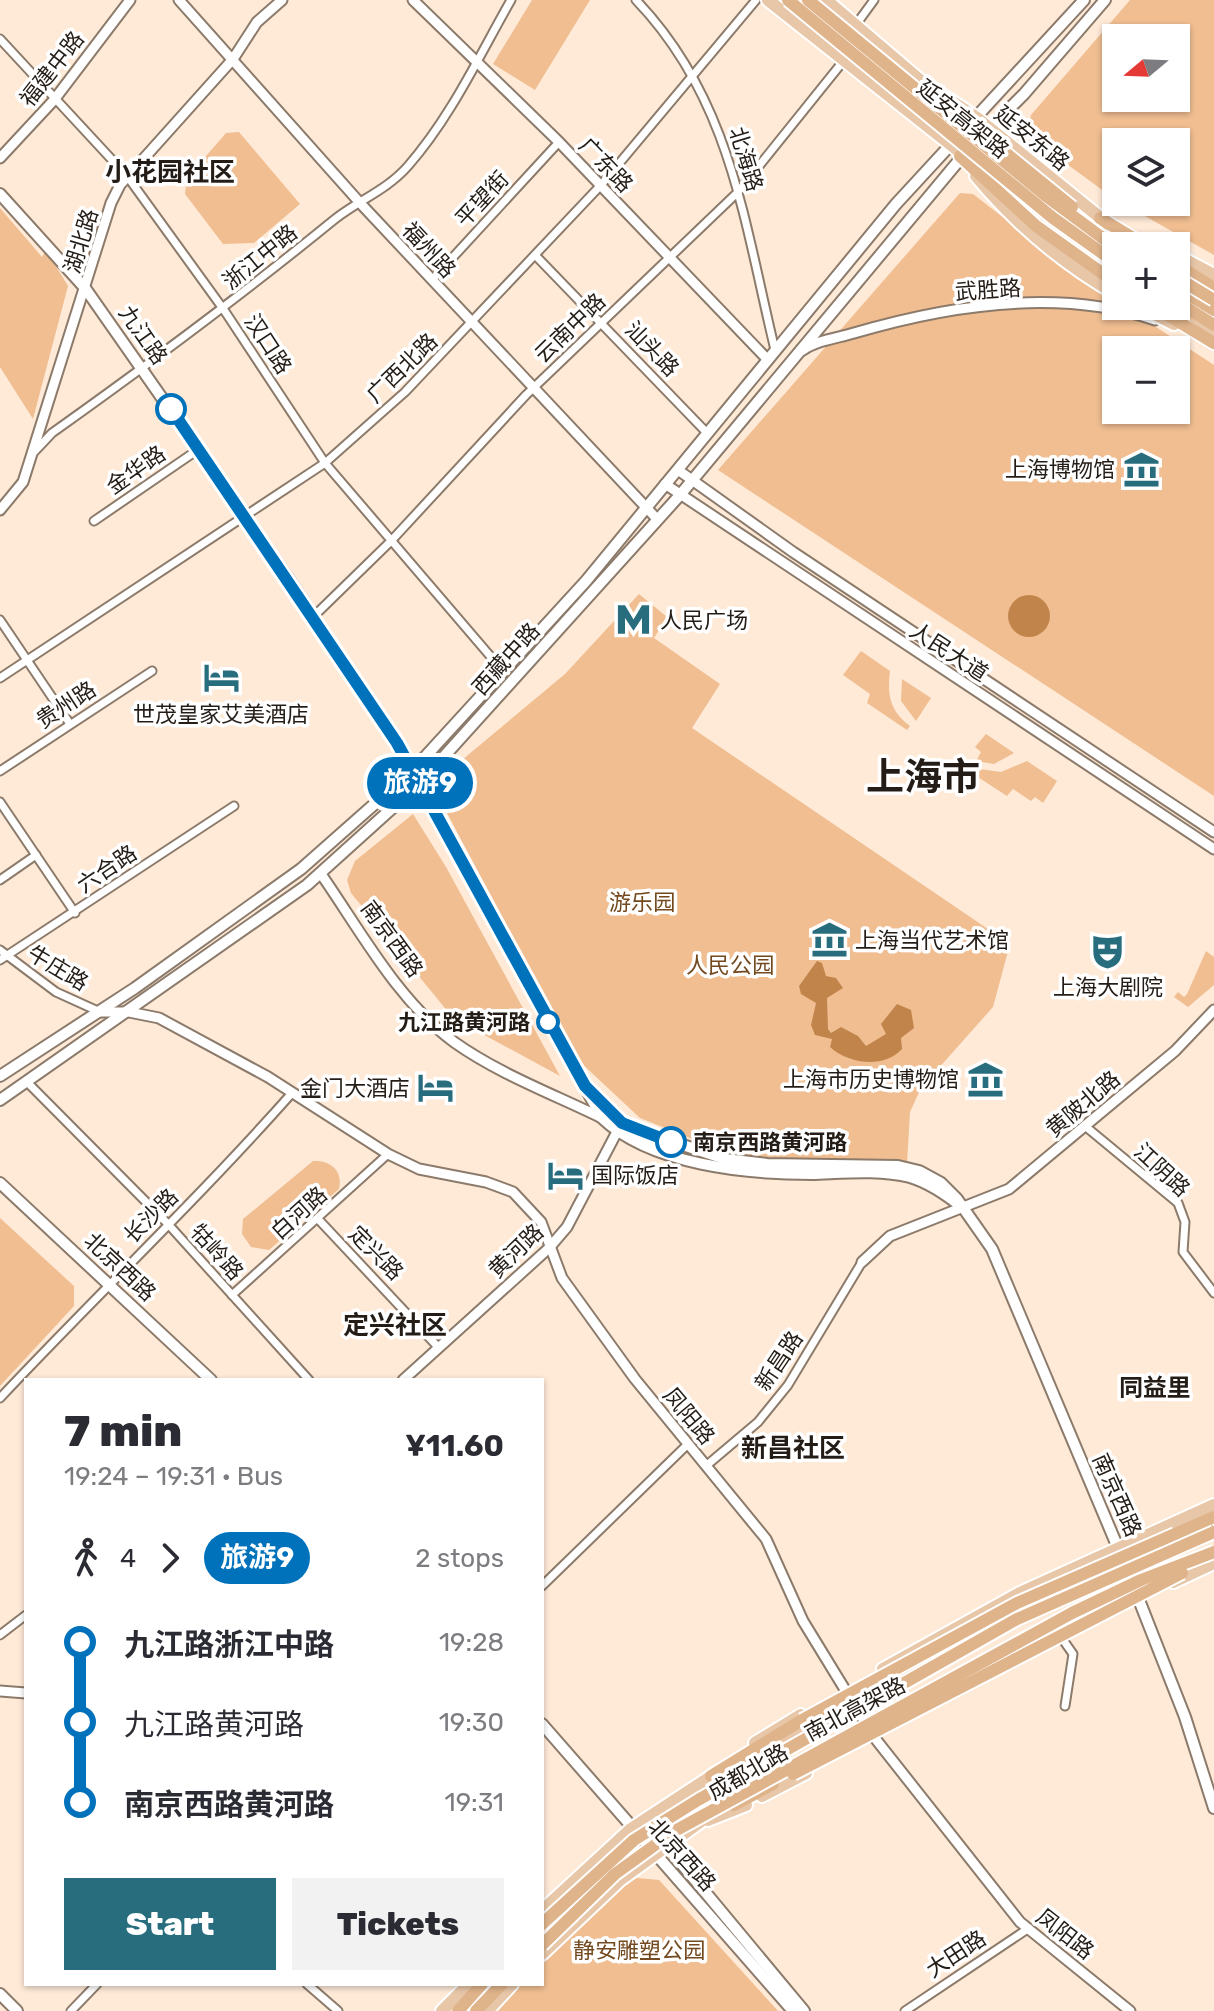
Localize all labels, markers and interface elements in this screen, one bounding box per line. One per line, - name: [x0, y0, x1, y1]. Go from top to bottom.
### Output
- north arrow: [1102, 24, 1190, 112]
- map controls: [1102, 24, 1190, 424]
- street label: 福建中路: [14, 26, 90, 112]
- street label: 延安高架路: [912, 74, 1014, 164]
- street label: 延安东路: [989, 100, 1075, 176]
- street label: 北海路: [723, 123, 769, 195]
- button: layers: [1102, 128, 1190, 216]
- street label: 广东路: [573, 132, 639, 198]
- district label: 小花园社区: [105, 157, 235, 188]
- street label: 平望街: [450, 166, 514, 232]
- street label: 湖北路: [58, 205, 104, 277]
- street label: 福州路: [397, 217, 461, 283]
- street label: 浙江中路: [217, 219, 303, 295]
- button: +: [1102, 232, 1190, 320]
- street label: 武胜路: [954, 274, 1022, 306]
- street label: 云南中路: [529, 288, 611, 368]
- street label: 九江路: [113, 300, 173, 370]
- street label: 汉口路: [239, 309, 297, 379]
- street label: 汕头路: [619, 316, 685, 382]
- street label: 广西北路: [361, 328, 443, 408]
- button: −: [1102, 336, 1190, 424]
- unlabelled marker: [156, 394, 186, 424]
- street label: 金华路: [101, 440, 171, 500]
- museum icon: 上海博物馆: [1122, 450, 1160, 488]
- place label: 上海博物馆: [1005, 456, 1115, 483]
- metro station icon: 人民广场: [615, 601, 653, 639]
- place label: 人民广场: [660, 607, 748, 634]
- street label: 西藏中路: [467, 617, 545, 701]
- street label: 人民大道: [905, 617, 993, 687]
- hotel icon: 世茂皇家艾美酒店: [202, 659, 240, 697]
- street label: 贵州路: [31, 676, 101, 734]
- place label: 世茂皇家艾美酒店: [133, 701, 309, 728]
- district label: 上海市: [866, 754, 980, 800]
- line badge: 旅游9: [374, 757, 466, 809]
- text: 旅游9: [383, 766, 457, 799]
- street label: 六合路: [72, 839, 142, 899]
- park label: 游乐园: [609, 889, 675, 916]
- street label: 南京西路: [355, 895, 429, 983]
- museum icon: 上海当代艺术馆: [810, 921, 848, 959]
- place label: 上海当代艺术馆: [855, 927, 1009, 954]
- theatre icon: 上海大剧院: [1089, 932, 1127, 970]
- street label: 牛庄路: [23, 939, 93, 997]
- park label: 人民公园: [686, 952, 774, 979]
- place label: 上海大剧院: [1053, 974, 1163, 1001]
- place label: 九江路黄河路: [398, 1009, 530, 1036]
- marker: 九江路黄河路: [537, 1011, 559, 1033]
- museum icon: 上海市历史博物馆: [966, 1060, 1004, 1098]
- street label: 黄陂北路: [1041, 1065, 1125, 1143]
- place label: 上海市历史博物馆: [783, 1066, 959, 1093]
- hotel icon: 金门大酒店: [417, 1069, 455, 1107]
- place label: 金门大酒店: [300, 1075, 410, 1102]
- marker: 南京西路黄河路: [656, 1127, 686, 1157]
- place label: 南京西路黄河路: [693, 1129, 847, 1156]
- street label: 江阴路: [1129, 1138, 1195, 1202]
- hotel icon: 国际饭店: [546, 1156, 584, 1194]
- place label: 国际饭店: [591, 1162, 679, 1189]
- street label: 白河路: [265, 1181, 333, 1245]
- street label: 长沙路: [118, 1183, 184, 1249]
- street label: 牯岭路: [185, 1218, 249, 1286]
- street label: 黄河路: [483, 1218, 549, 1284]
- street label: 定兴路: [343, 1220, 409, 1286]
- street label: 北京西路: [79, 1227, 161, 1307]
- district label: 定兴社区: [343, 1310, 447, 1341]
- street label: 新昌路: [749, 1326, 809, 1396]
- district label: 同益里: [1119, 1374, 1191, 1402]
- street label: 凤阳路: [657, 1382, 721, 1450]
- text: 7 min: [64, 1405, 182, 1457]
- text: ¥11.60: [405, 1428, 504, 1464]
- district label: 新昌社区: [741, 1433, 845, 1464]
- street label: 南京西路: [1087, 1449, 1147, 1541]
- text: 19:24 – 19:31 · Bus: [64, 1461, 283, 1492]
- icon: walk: [64, 1536, 108, 1580]
- icon: forward: [148, 1536, 192, 1580]
- text: 旅游9: [220, 1541, 294, 1574]
- text: 4: [120, 1543, 136, 1574]
- text: 2 stops: [415, 1543, 504, 1574]
- text: 九江路浙江中路: [124, 1627, 334, 1663]
- text: 19:28: [439, 1627, 504, 1658]
- street label: 南北高架路: [800, 1671, 910, 1747]
- text: 九江路黄河路: [124, 1707, 304, 1743]
- text: 19:30: [439, 1707, 504, 1738]
- street label: 成都北路: [703, 1738, 793, 1806]
- text: 南京西路黄河路: [124, 1787, 334, 1823]
- text: 19:31: [445, 1787, 504, 1818]
- street label: 北京西路: [643, 1813, 721, 1897]
- button: Start: [64, 1878, 276, 1970]
- button: Tickets: [292, 1878, 504, 1970]
- street label: 凤阳路: [1031, 1903, 1099, 1965]
- street label: 大田路: [921, 1925, 991, 1983]
- park label: 静安雕塑公园: [573, 1937, 705, 1964]

